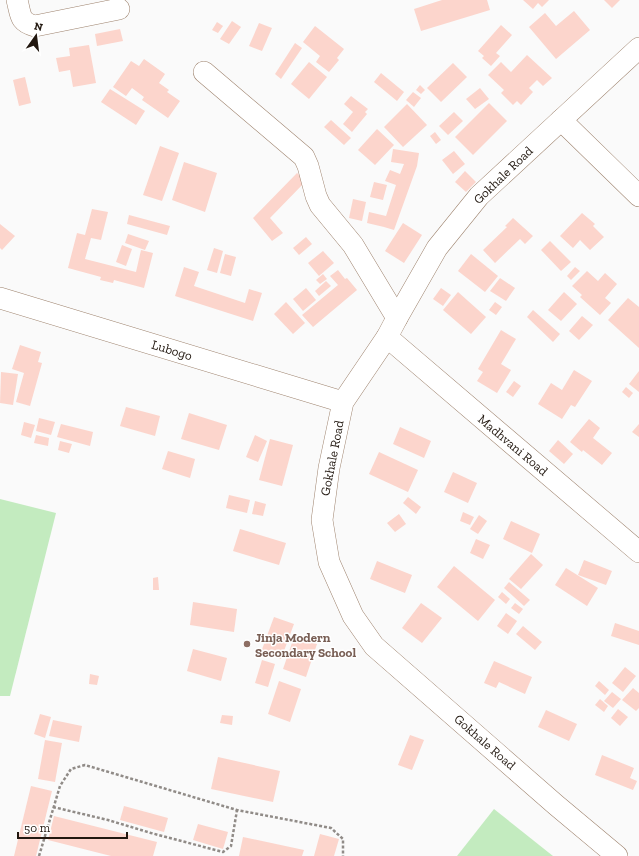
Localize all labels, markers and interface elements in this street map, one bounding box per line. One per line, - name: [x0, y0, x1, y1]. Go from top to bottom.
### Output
- north arrow: [16, 16, 56, 56]
- text: N: [33, 19, 45, 34]
- street label: Gokhale Road: [470, 143, 536, 207]
- street label: Lubogo: [150, 337, 194, 363]
- street label: Madhvani Road: [475, 411, 551, 479]
- street label: Gokhale Road: [317, 419, 347, 497]
- place label: Jinja Modern Secondary School: [255, 630, 356, 660]
- marker: Jinja Modern Secondary School: [242, 639, 252, 649]
- street label: Gokhale Road: [451, 711, 519, 773]
- scale bar: [18, 814, 127, 840]
- text: 50 m: [24, 821, 51, 835]

